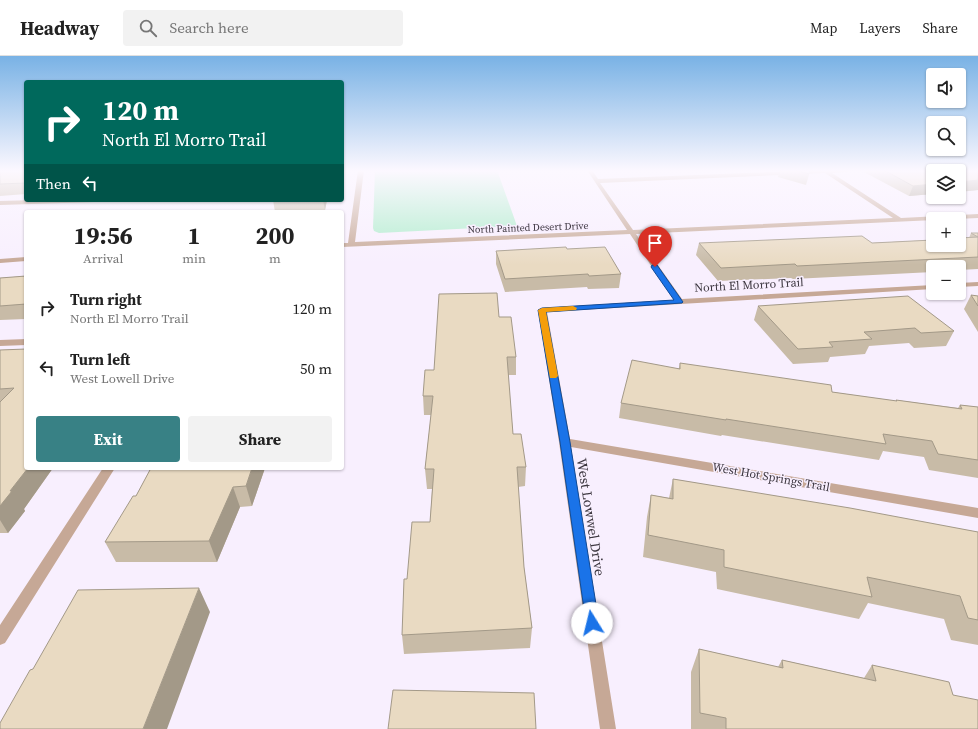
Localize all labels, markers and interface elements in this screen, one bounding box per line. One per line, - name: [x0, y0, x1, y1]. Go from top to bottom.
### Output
- search box: [123, 10, 403, 46]
- text: Headway: [20, 15, 99, 41]
- icon: search: [137, 17, 159, 39]
- text: Search here: [169, 17, 249, 38]
- text: Map: [810, 18, 837, 38]
- text: Layers: [859, 18, 901, 38]
- text: Share: [923, 18, 958, 38]
- map controls: [926, 68, 966, 300]
- button: sound: [926, 68, 966, 108]
- text: 120 m: [102, 91, 179, 129]
- icon: right: [36, 96, 88, 148]
- button: search: [926, 116, 966, 156]
- text: North El Morro Trail: [102, 127, 266, 152]
- button: layers: [926, 164, 966, 204]
- icon: left: [79, 172, 101, 194]
- text: Then: [36, 173, 71, 194]
- button: +: [926, 212, 966, 252]
- text: 19:56: [74, 219, 133, 252]
- text: 1: [188, 219, 201, 252]
- text: 200: [255, 219, 294, 252]
- street label: North Painted Desert Drive: [467, 219, 589, 236]
- pin: [638, 226, 672, 267]
- icon: arrive: [644, 232, 666, 254]
- text: Arrival: [83, 250, 123, 267]
- text: min: [182, 250, 206, 267]
- text: m: [269, 250, 281, 267]
- button: −: [926, 260, 966, 300]
- street label: North El Morro Trail: [694, 274, 805, 296]
- text: Turn right: [70, 289, 142, 310]
- icon: right: [36, 297, 58, 319]
- text: 120 m: [292, 298, 332, 319]
- text: North El Morro Trail: [70, 310, 189, 327]
- text: Turn left: [70, 349, 130, 370]
- icon: left: [36, 357, 58, 379]
- text: 50 m: [300, 358, 332, 379]
- text: West Lowell Drive: [70, 370, 174, 387]
- button: Exit: [36, 416, 180, 462]
- button: Share: [188, 416, 332, 462]
- street label: West Lowwel Drive: [572, 457, 610, 577]
- street label: West Hot Springs Trail: [711, 459, 831, 495]
- position arrow: [571, 602, 613, 644]

